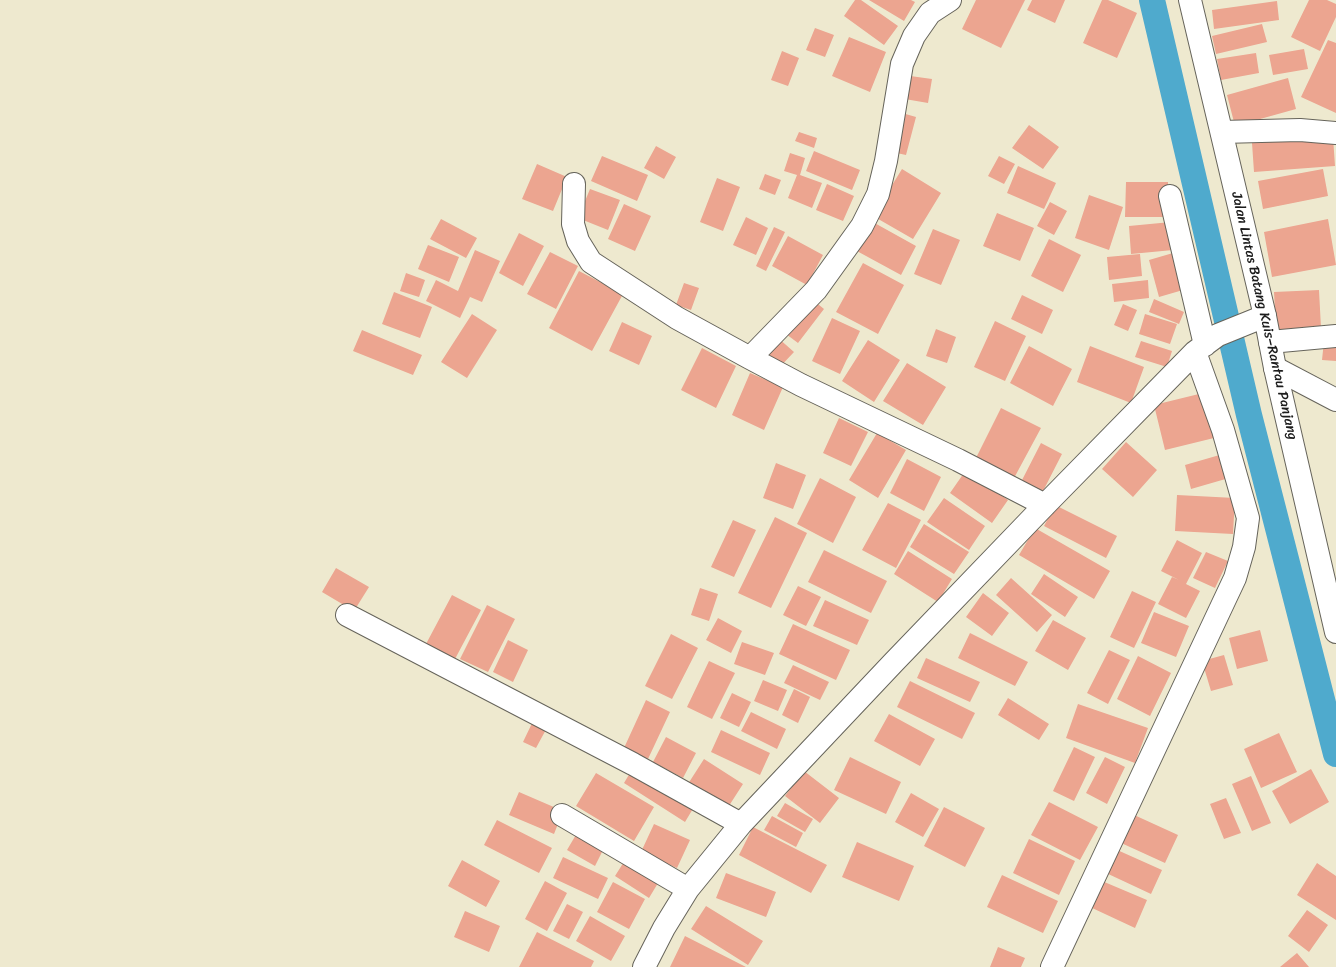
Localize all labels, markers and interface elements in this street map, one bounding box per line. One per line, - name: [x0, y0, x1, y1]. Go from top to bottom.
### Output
- street label: Jalan Lintas Batang Kuis–Rantau Panjang: [1227, 190, 1301, 442]

